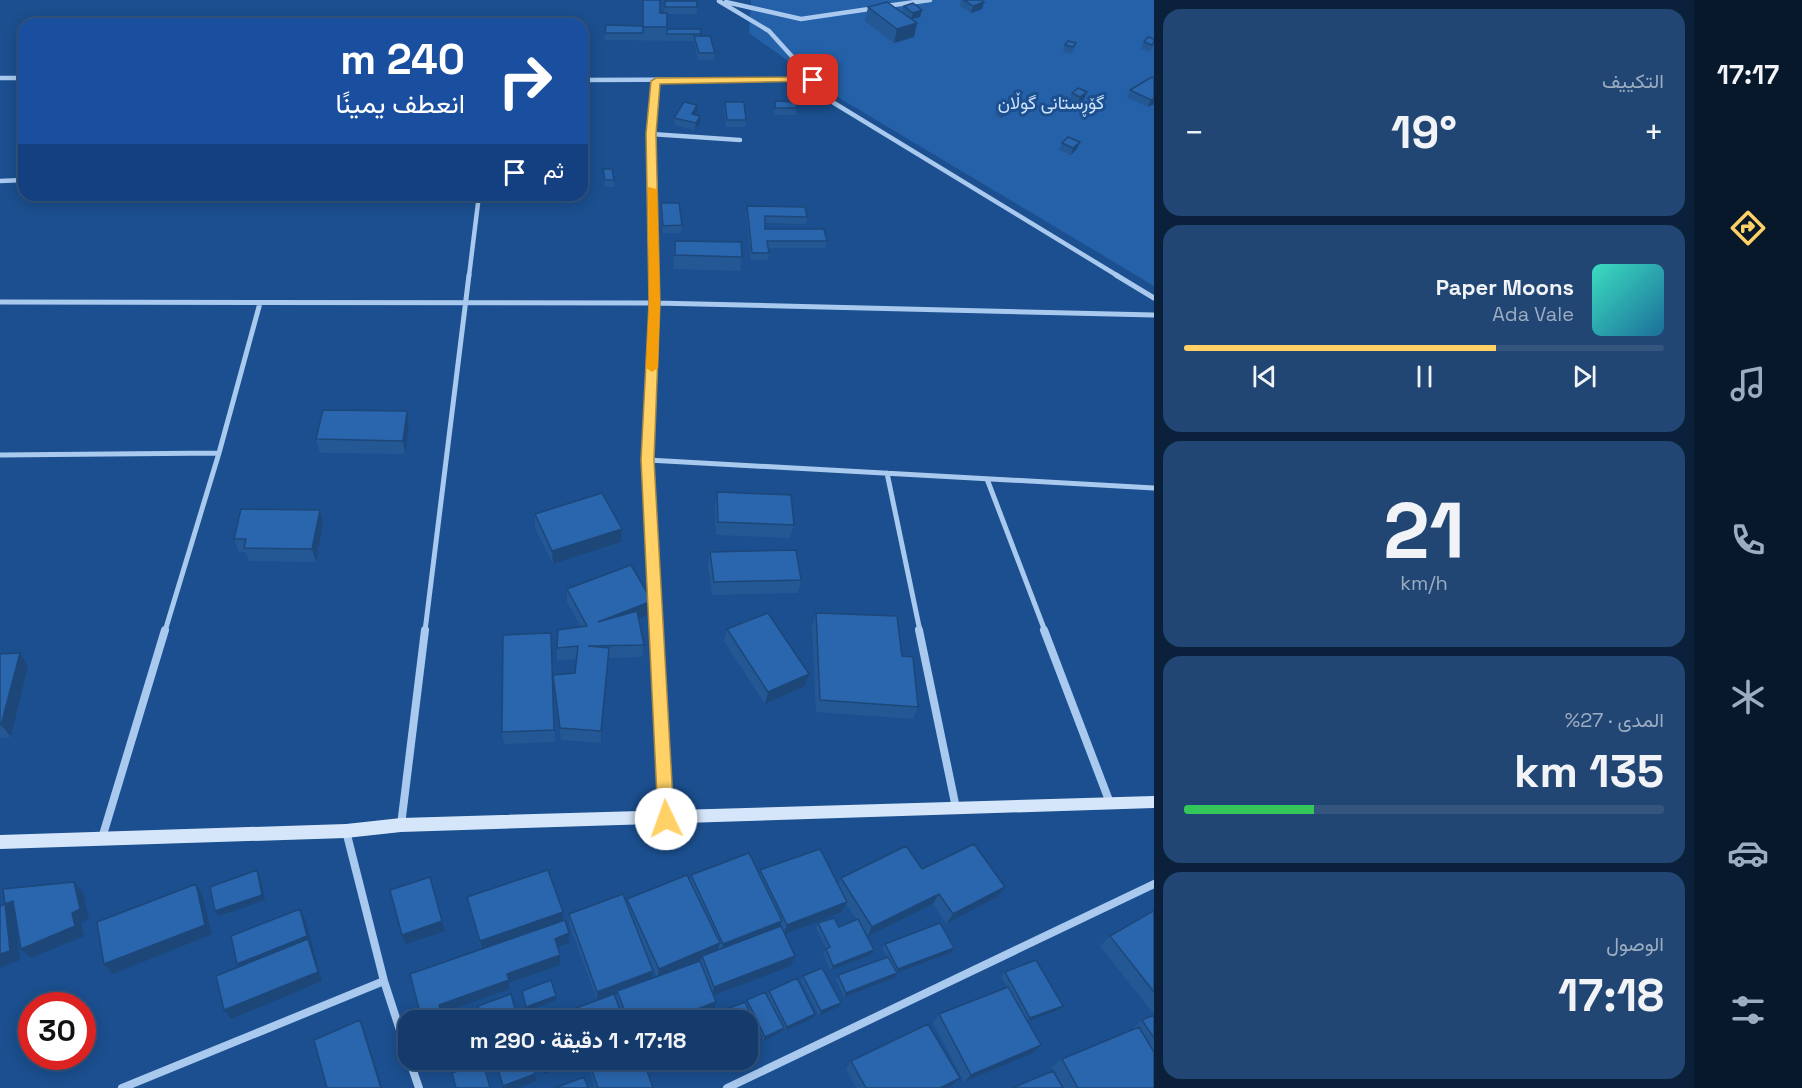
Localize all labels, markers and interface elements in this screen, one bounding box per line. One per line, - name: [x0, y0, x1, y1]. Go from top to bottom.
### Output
- text: 240 m: [340, 33, 465, 86]
- icon: right: [486, 42, 564, 120]
- pin: [787, 54, 838, 105]
- text: 17:17: [1717, 57, 1779, 92]
- icon: arrive: [796, 63, 829, 96]
- text: التكييف: [1602, 68, 1664, 94]
- text: انعطف يمينًا: [335, 86, 465, 121]
- park label: گۆڕستانی گوڵان: [998, 91, 1104, 117]
- text: 19°: [1391, 104, 1457, 161]
- text: −: [1184, 112, 1204, 154]
- text: +: [1644, 112, 1664, 154]
- icon: arrive: [498, 156, 531, 189]
- text: ثم: [543, 156, 564, 184]
- icon: directions: [1727, 207, 1769, 249]
- text: Paper Moons: [1436, 273, 1574, 301]
- text: Ada Vale: [1492, 301, 1574, 327]
- icon: previous: [1248, 360, 1281, 393]
- icon: pause: [1408, 360, 1441, 393]
- icon: next: [1568, 360, 1601, 393]
- icon: music: [1727, 363, 1769, 405]
- text: 21: [1383, 481, 1465, 581]
- icon: phone: [1727, 519, 1769, 561]
- text: km/h: [1400, 570, 1448, 596]
- icon: climate: [1727, 676, 1769, 718]
- text: المدى · 27%: [1565, 707, 1664, 733]
- text: 135 km: [1514, 743, 1664, 800]
- position arrow: [634, 787, 698, 851]
- icon: car: [1727, 832, 1769, 874]
- text: الوصول: [1606, 931, 1664, 957]
- text: 17:18: [1558, 967, 1664, 1024]
- icon: filters: [1727, 989, 1769, 1031]
- speed limit sign: 30: [18, 992, 96, 1070]
- text: 17:18 · 1 دقيقة · 290 m: [470, 1026, 686, 1054]

